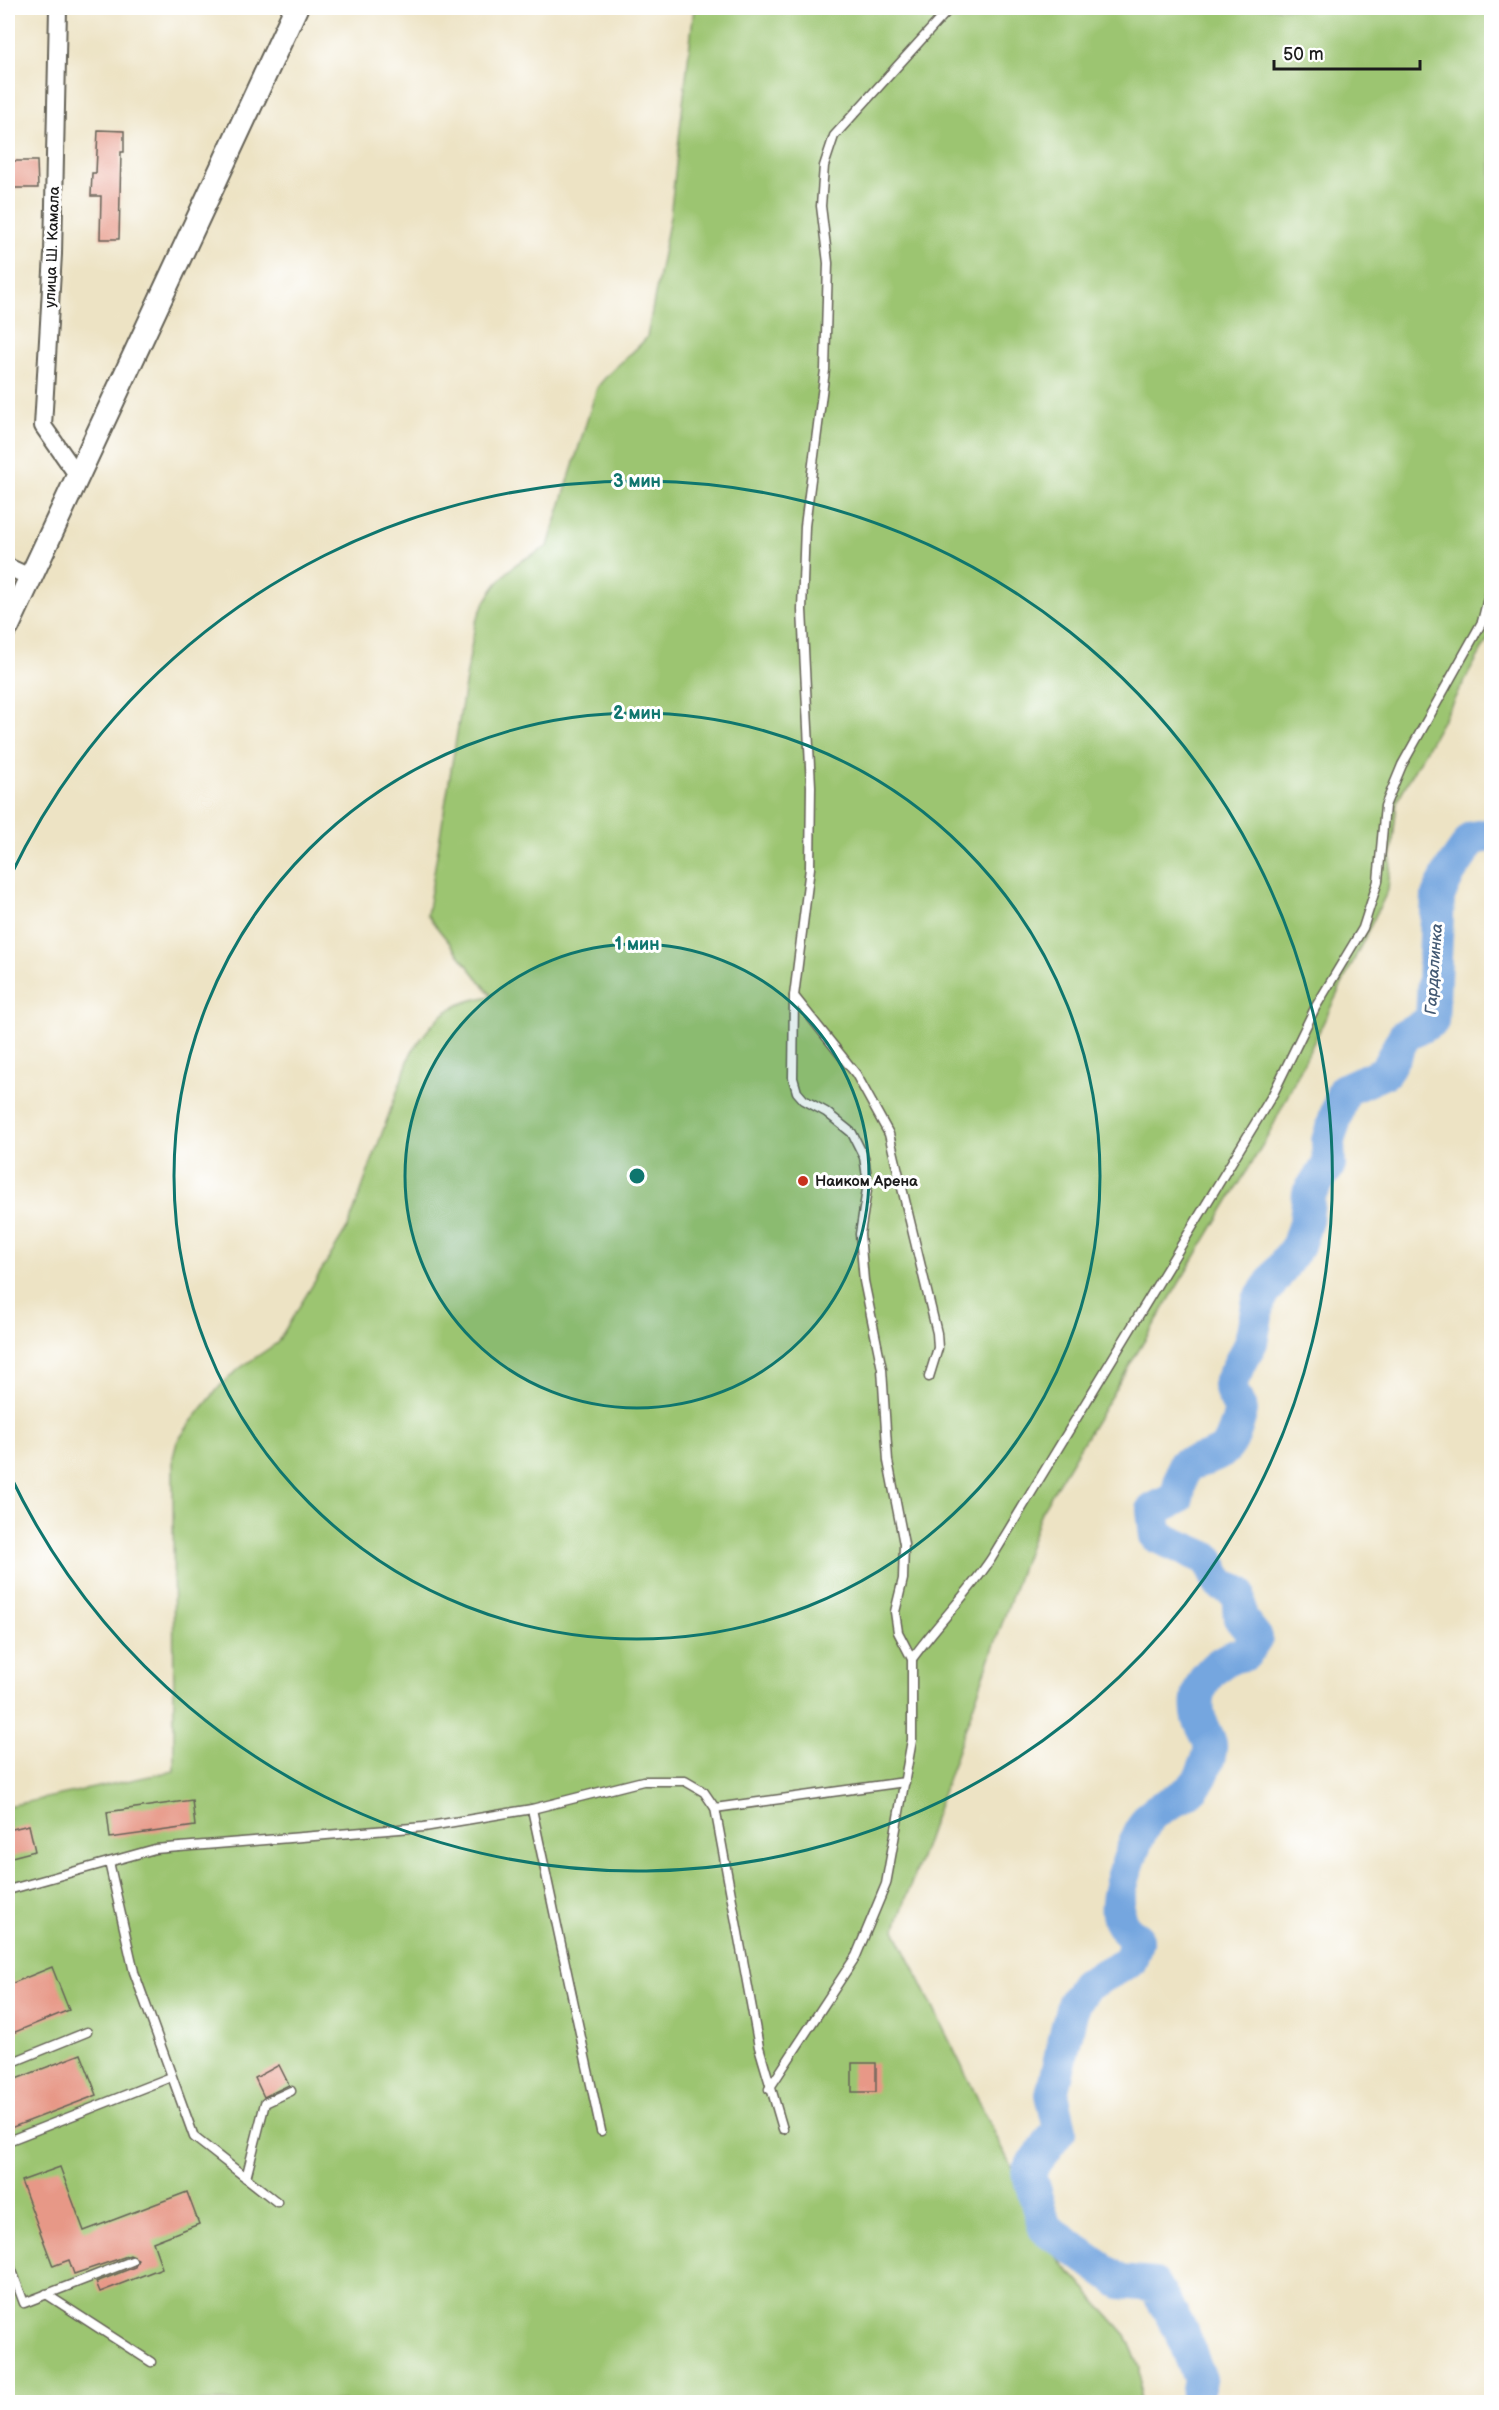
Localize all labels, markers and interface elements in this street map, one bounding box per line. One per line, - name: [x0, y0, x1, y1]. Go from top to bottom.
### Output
- scale bar: [1274, 33, 1420, 71]
- text: 50 m: [1283, 44, 1324, 65]
- street label: улица Ш. Камала: [41, 186, 64, 308]
- text: 3 мин: [613, 471, 661, 492]
- text: 2 мин: [613, 703, 661, 724]
- water label: Гардалинка: [1422, 923, 1447, 1015]
- text: 1 мин: [615, 934, 659, 955]
- centre of rings: [627, 1166, 647, 1186]
- place label: Наиком Арена: [815, 1172, 918, 1191]
- marker: Наиком Арена: [796, 1174, 810, 1188]

